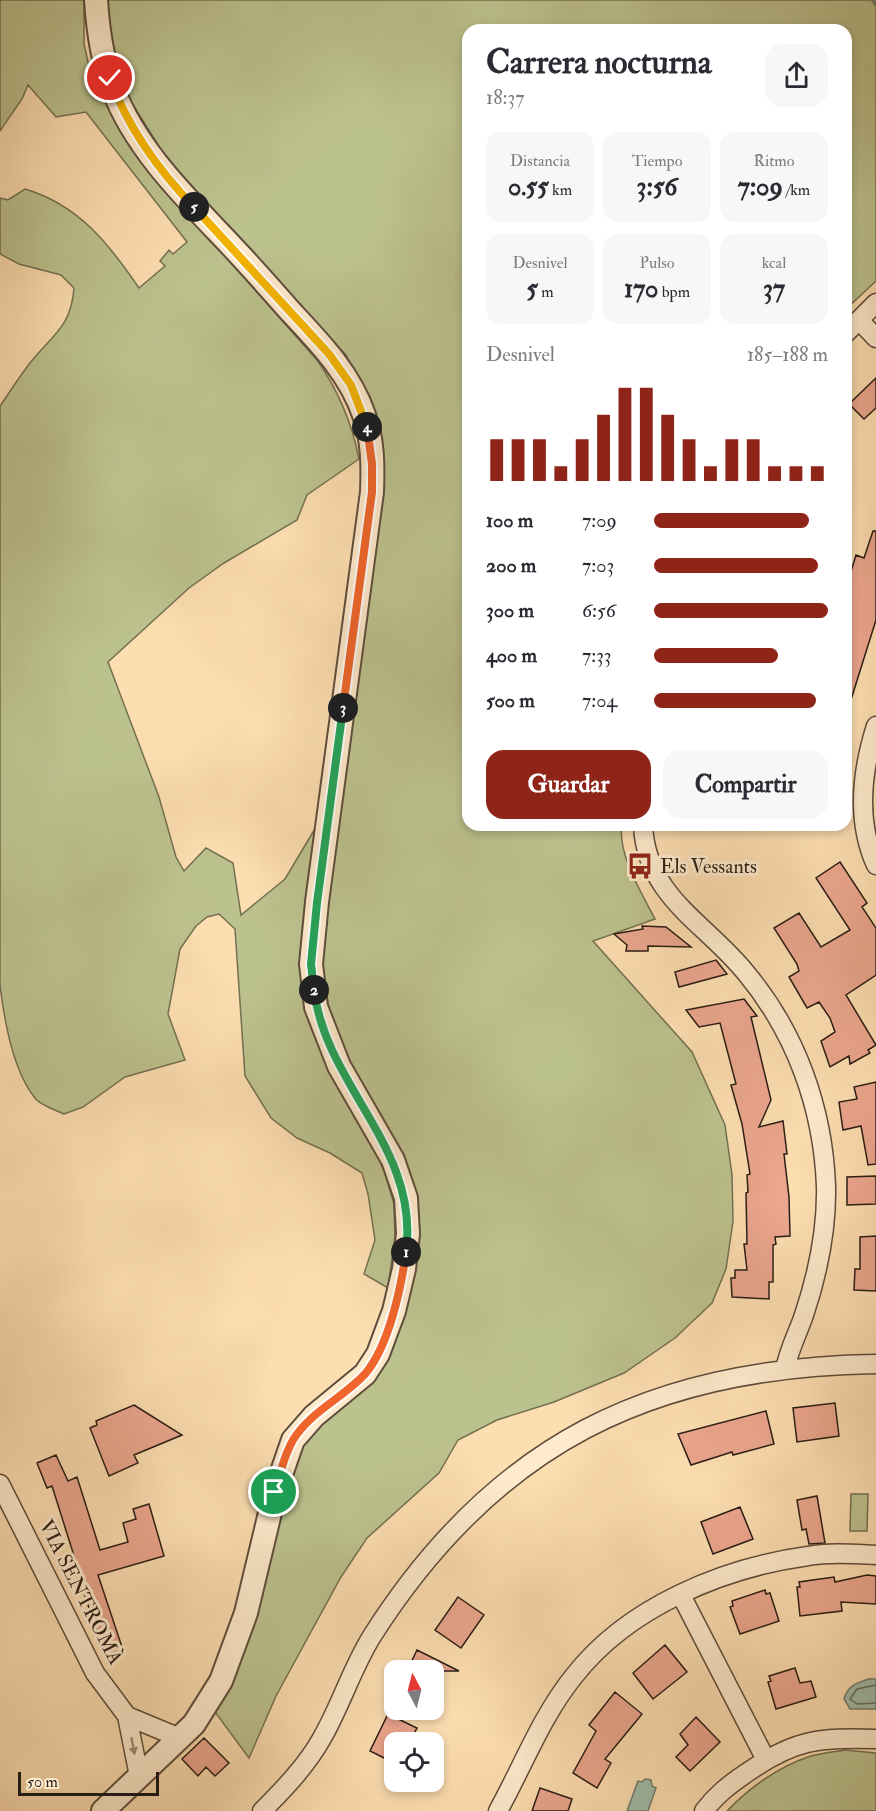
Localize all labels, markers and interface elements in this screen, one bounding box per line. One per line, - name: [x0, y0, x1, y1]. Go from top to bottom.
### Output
- text: Carrera nocturna: [486, 42, 711, 83]
- button: share: [765, 44, 828, 107]
- pin: [84, 52, 135, 103]
- icon: check: [93, 61, 126, 94]
- text: 18:37: [486, 85, 524, 110]
- text: Distancia: [510, 151, 570, 171]
- text: Tiempo: [632, 151, 682, 171]
- text: Ritmo: [754, 151, 794, 171]
- text: 0.55: [508, 171, 549, 203]
- text: 3:56: [637, 171, 677, 203]
- text: 7:09: [738, 171, 783, 203]
- text: km: [549, 180, 572, 200]
- text: /km: [783, 180, 810, 200]
- pin: 5: [179, 192, 209, 222]
- text: 5: [190, 197, 198, 217]
- text: Desnivel: [512, 253, 568, 273]
- text: Pulso: [640, 253, 674, 273]
- text: kcal: [762, 253, 786, 273]
- text: 5: [526, 273, 538, 305]
- text: 170: [624, 273, 658, 305]
- text: 37: [763, 273, 785, 305]
- text: m: [538, 282, 554, 302]
- text: bpm: [658, 282, 690, 302]
- text: Desnivel: [486, 342, 555, 367]
- text: 185–188 m: [747, 342, 828, 367]
- pin: 4: [352, 412, 382, 442]
- text: 4: [363, 417, 371, 437]
- text: 100 m: [486, 508, 533, 533]
- text: 7:09: [582, 508, 617, 533]
- text: 200 m: [486, 553, 536, 578]
- text: 7:03: [582, 553, 614, 578]
- text: 300 m: [486, 598, 534, 623]
- text: 6:56: [582, 598, 616, 623]
- text: 400 m: [486, 643, 537, 668]
- text: 7:33: [582, 643, 611, 668]
- text: 500 m: [486, 688, 535, 713]
- text: 7:04: [582, 688, 617, 713]
- pin: 3: [328, 693, 358, 723]
- text: 3: [340, 698, 346, 718]
- button: Guardar: [486, 750, 651, 819]
- button: Compartir: [663, 750, 828, 819]
- bus stop icon: Els Vessants: [625, 851, 655, 881]
- place label: Els Vessants: [660, 854, 757, 879]
- pin: 2: [299, 975, 329, 1005]
- text: 2: [310, 980, 318, 1000]
- pin: 1: [391, 1237, 421, 1267]
- text: 1: [403, 1242, 409, 1262]
- pin: [248, 1466, 299, 1517]
- icon: arrive: [257, 1475, 290, 1508]
- street label: VIA SENTROMÀ: [34, 1515, 128, 1669]
- north arrow: [384, 1660, 444, 1720]
- map controls: [384, 1660, 444, 1792]
- button: locate: [384, 1732, 444, 1792]
- one-way arrow: [129, 1737, 138, 1756]
- scale bar: [18, 1769, 159, 1796]
- text: 50 m: [27, 1772, 58, 1792]

